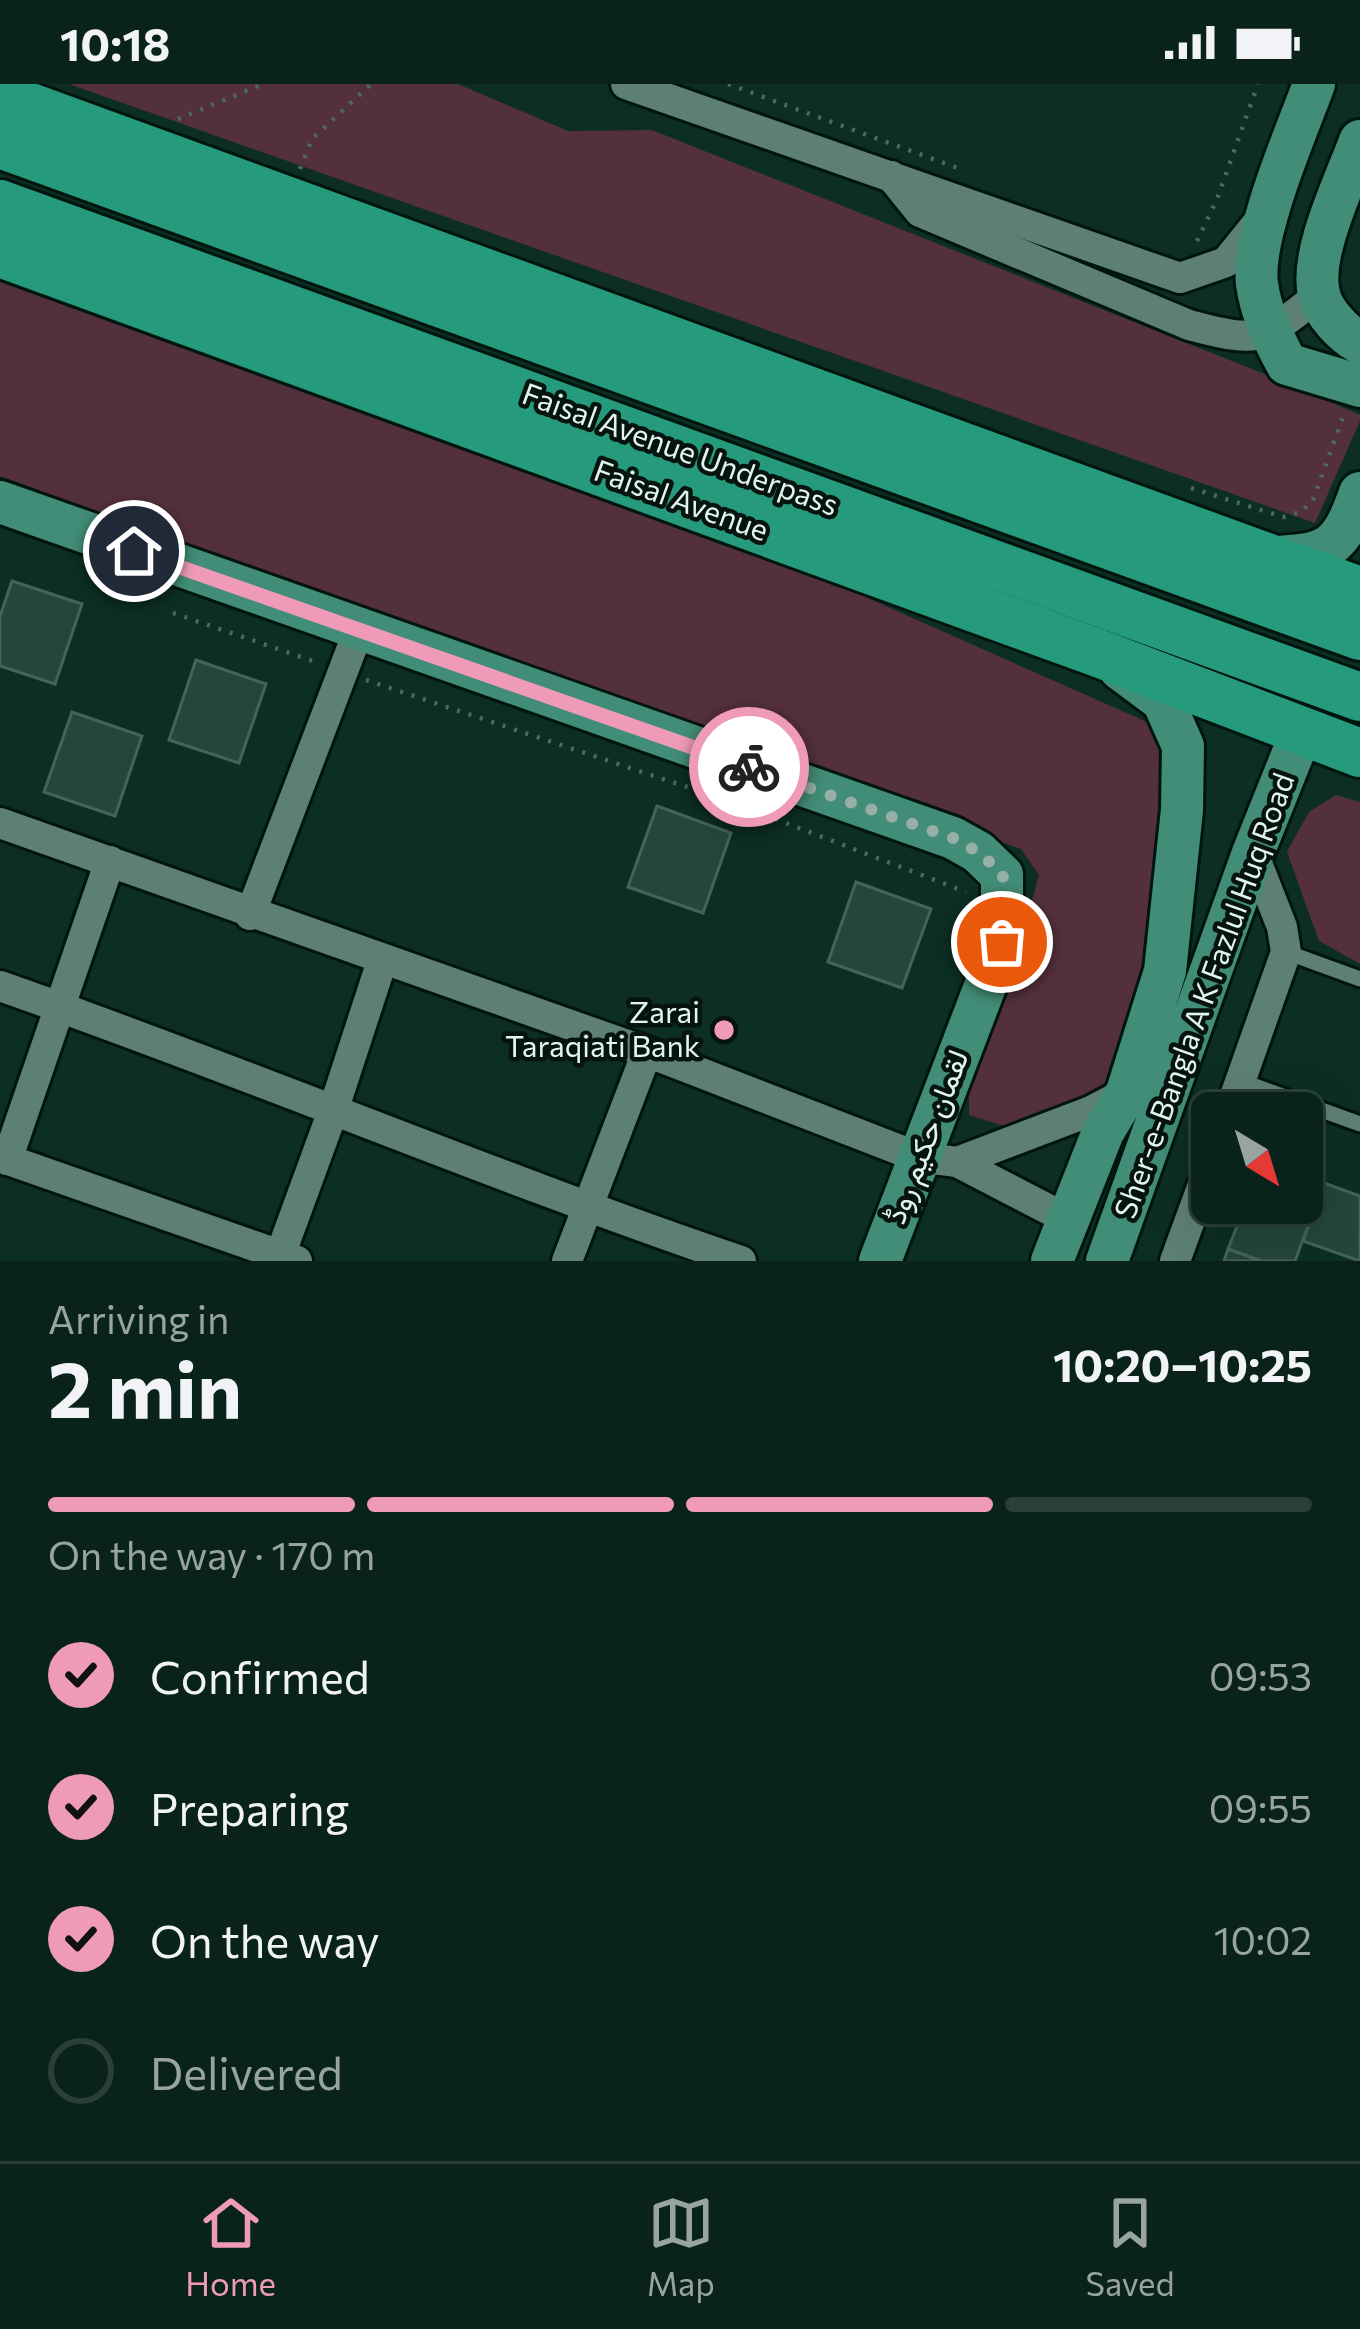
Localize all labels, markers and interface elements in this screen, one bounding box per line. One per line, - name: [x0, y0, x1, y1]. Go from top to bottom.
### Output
- text: 10:18: [60, 15, 170, 70]
- street label: Faisal Avenue Underpass: [517, 376, 843, 524]
- street label: Faisal Avenue: [589, 453, 773, 549]
- pin: [83, 500, 185, 602]
- icon: home: [101, 518, 167, 584]
- courier: [689, 707, 809, 827]
- icon: bike: [716, 734, 782, 800]
- street label: Sher-e-Bangla A K Fazlul Huq Road: [1105, 767, 1301, 1223]
- pin: [951, 891, 1053, 993]
- icon: bag: [969, 909, 1035, 975]
- place label: Zarai Taraqiati Bank: [505, 992, 700, 1063]
- marker: Zarai Taraqiati Bank: [711, 1017, 737, 1043]
- street label: لقمان حکیم روڈ: [875, 1044, 978, 1229]
- north arrow: [1191, 1092, 1323, 1224]
- map controls: [1191, 1092, 1323, 1224]
- text: Arriving in: [48, 1294, 229, 1342]
- text: 10:20–10:25: [1053, 1336, 1312, 1391]
- text: 2 min: [48, 1339, 242, 1434]
- text: On the way · 170 m: [48, 1530, 375, 1578]
- icon: check: [48, 1642, 114, 1708]
- text: Confirmed: [150, 1648, 370, 1703]
- text: 09:53: [1209, 1651, 1312, 1699]
- icon: check: [48, 1774, 114, 1840]
- text: Preparing: [150, 1780, 349, 1835]
- text: 09:55: [1209, 1783, 1312, 1831]
- icon: check: [48, 1906, 114, 1972]
- text: On the way: [150, 1912, 380, 1967]
- text: 10:02: [1214, 1915, 1312, 1963]
- text: Delivered: [150, 2044, 343, 2099]
- tab: Home: [185, 2190, 276, 2303]
- tab: Map: [647, 2190, 715, 2303]
- tab: Saved: [1086, 2190, 1175, 2303]

